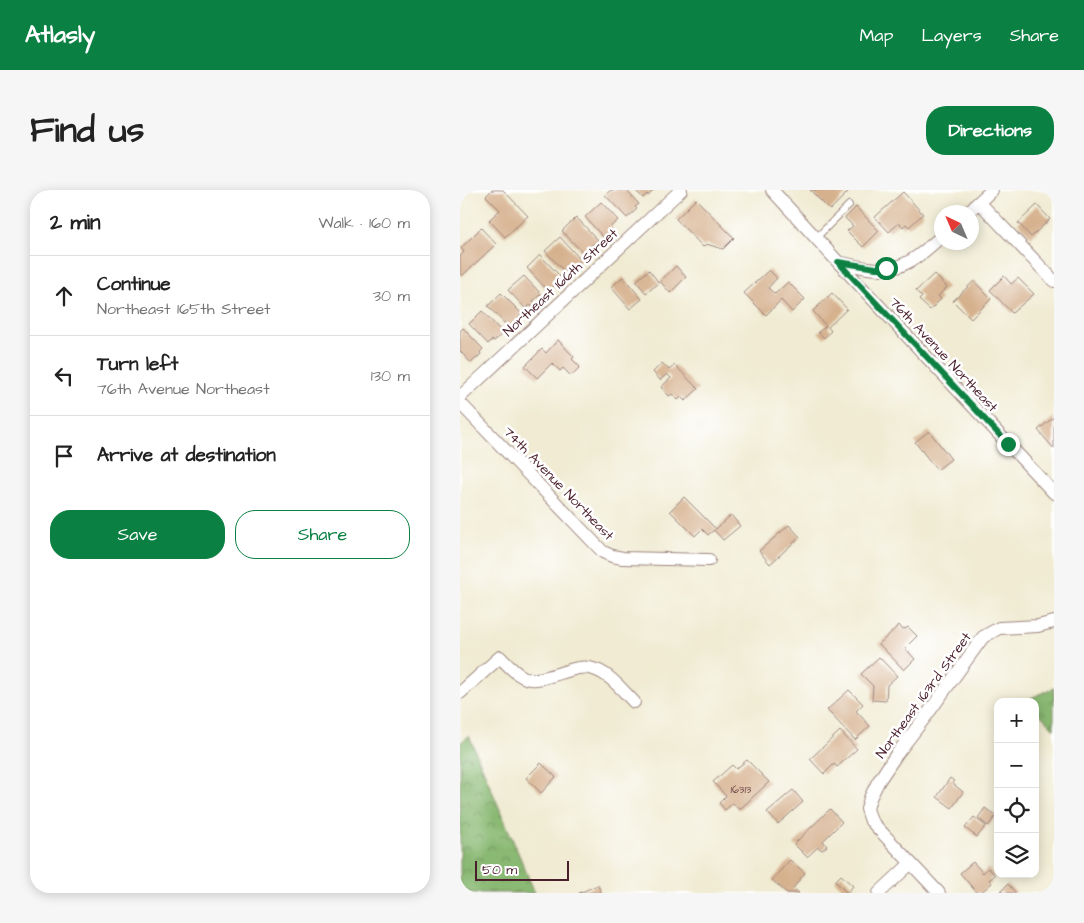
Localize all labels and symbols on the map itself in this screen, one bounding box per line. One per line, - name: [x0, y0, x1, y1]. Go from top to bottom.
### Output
- north arrow: [934, 205, 979, 250]
- street label: Northeast 166th Street: [499, 224, 623, 341]
- route start: [875, 257, 898, 280]
- street label: 76th Avenue Northeast: [884, 293, 1002, 417]
- street label: 74th Avenue Northeast: [498, 422, 618, 545]
- route end: [997, 433, 1020, 456]
- street label: Northeast 163rd Street: [871, 628, 977, 763]
- house number: 16313: [731, 782, 752, 797]
- scale bar: [475, 858, 569, 881]

